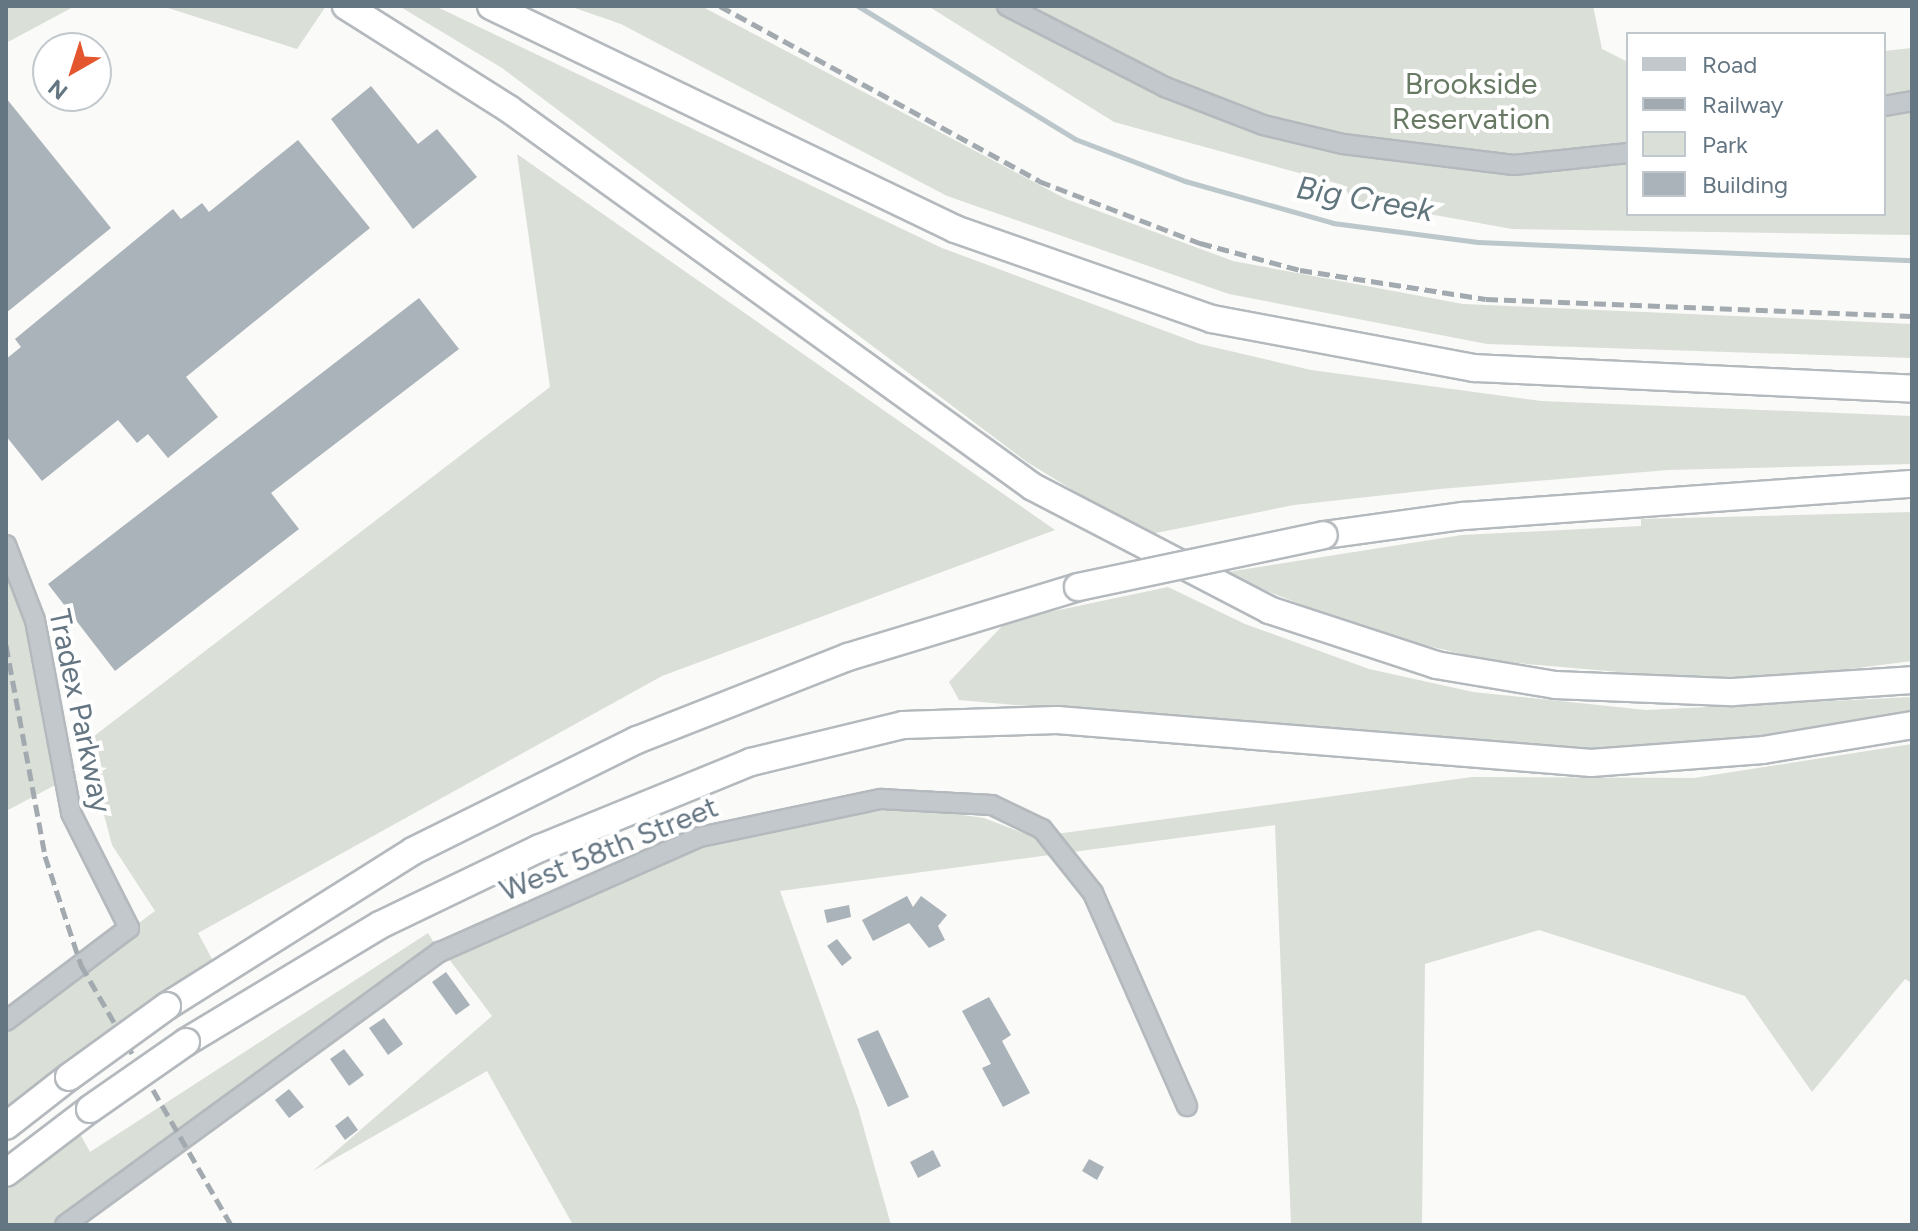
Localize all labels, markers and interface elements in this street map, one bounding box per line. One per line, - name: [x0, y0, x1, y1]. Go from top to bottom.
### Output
- north arrow: [32, 32, 112, 112]
- legend: [1626, 32, 1886, 216]
- text: Road: [1702, 50, 1757, 79]
- park label: Brookside Reservation: [1392, 66, 1550, 136]
- text: N: [43, 74, 73, 105]
- text: Railway: [1702, 90, 1783, 119]
- text: Park: [1702, 130, 1748, 159]
- water label: Big Creek: [1294, 168, 1436, 230]
- text: Building: [1702, 170, 1788, 199]
- street label: Tradex Parkway: [41, 606, 119, 816]
- street label: West 58th Street: [495, 789, 723, 909]

